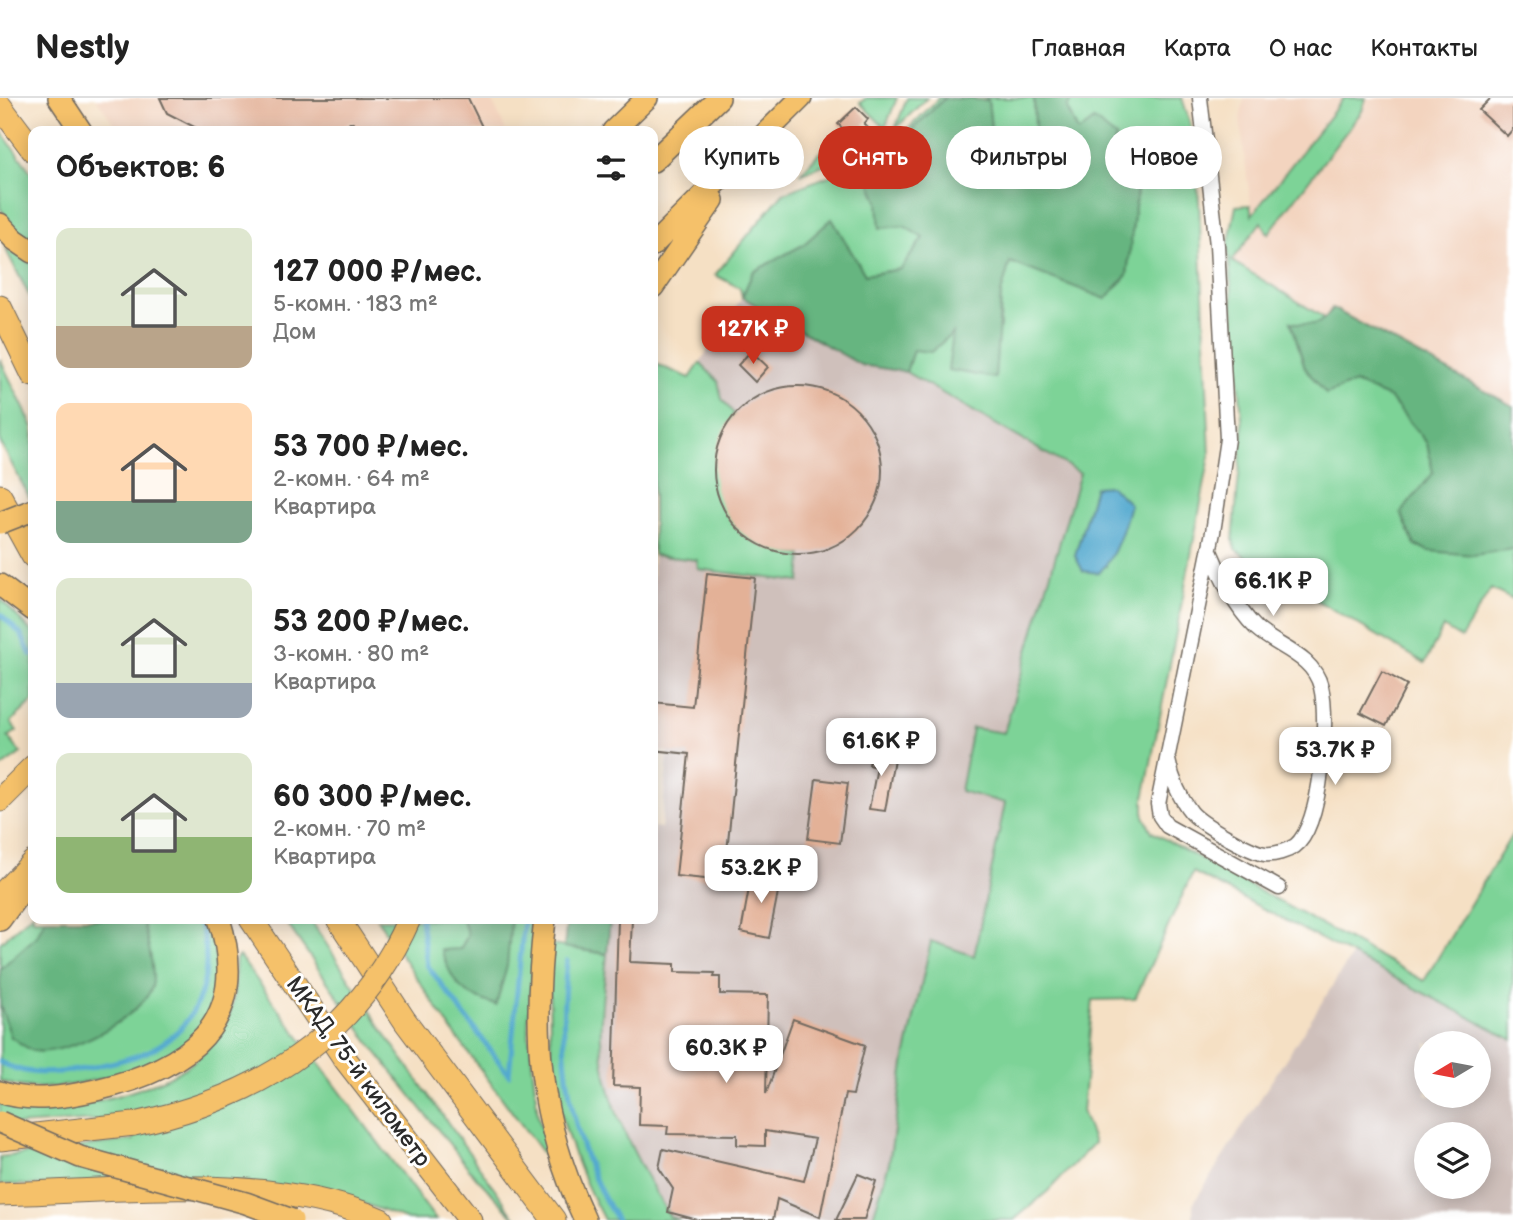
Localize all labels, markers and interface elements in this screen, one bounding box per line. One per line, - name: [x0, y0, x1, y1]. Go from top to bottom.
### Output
- text: Nestly: [35, 28, 129, 68]
- text: Главная: [1031, 34, 1125, 63]
- text: Карта: [1163, 34, 1231, 63]
- text: О нас: [1269, 34, 1332, 63]
- text: Контакты: [1370, 34, 1478, 63]
- chip: Купить: [679, 126, 804, 189]
- chip: Снять: [818, 126, 932, 189]
- chip: Фильтры: [946, 126, 1091, 189]
- chip: Новое: [1105, 126, 1222, 189]
- icon: filters: [592, 149, 630, 187]
- text: Объектов: 6: [56, 150, 225, 186]
- text: 127 000 ₽/мес.: [273, 254, 482, 290]
- icon: home: [112, 256, 196, 340]
- text: 5-комн. · 183 m²: [273, 290, 438, 318]
- pin: 127K ₽: [696, 306, 810, 366]
- text: 127K ₽: [718, 315, 788, 343]
- text: Дом: [273, 318, 316, 346]
- text: 53 700 ₽/мес.: [273, 429, 468, 465]
- icon: home: [112, 431, 196, 515]
- text: 2-комн. · 64 m²: [273, 465, 430, 493]
- text: Квартира: [273, 493, 376, 521]
- pin: 66.1K ₽: [1208, 559, 1338, 618]
- text: 66.1K ₽: [1234, 567, 1312, 595]
- text: 53 200 ₽/мес.: [273, 604, 469, 640]
- icon: home: [112, 606, 196, 690]
- text: 3-комн. · 80 m²: [273, 640, 429, 668]
- text: Квартира: [273, 668, 376, 696]
- pin: 61.6K ₽: [816, 718, 946, 778]
- text: 61.6K ₽: [842, 727, 920, 755]
- pin: 53.7K ₽: [1270, 728, 1400, 787]
- text: 53.7K ₽: [1295, 736, 1375, 764]
- text: 60 300 ₽/мес.: [273, 779, 471, 815]
- icon: home: [112, 781, 196, 865]
- text: 2-комн. · 70 m²: [273, 815, 426, 843]
- text: Квартира: [273, 843, 376, 871]
- pin: 53.2K ₽: [696, 846, 826, 905]
- text: 53.2K ₽: [721, 854, 801, 882]
- street label: МКАД, 75-й километр: [280, 971, 437, 1172]
- pin: 60.3K ₽: [661, 1026, 791, 1085]
- north arrow: [1414, 1031, 1491, 1108]
- map controls: [1414, 1031, 1491, 1199]
- text: 60.3K ₽: [685, 1034, 767, 1062]
- button: layers: [1414, 1122, 1491, 1199]

